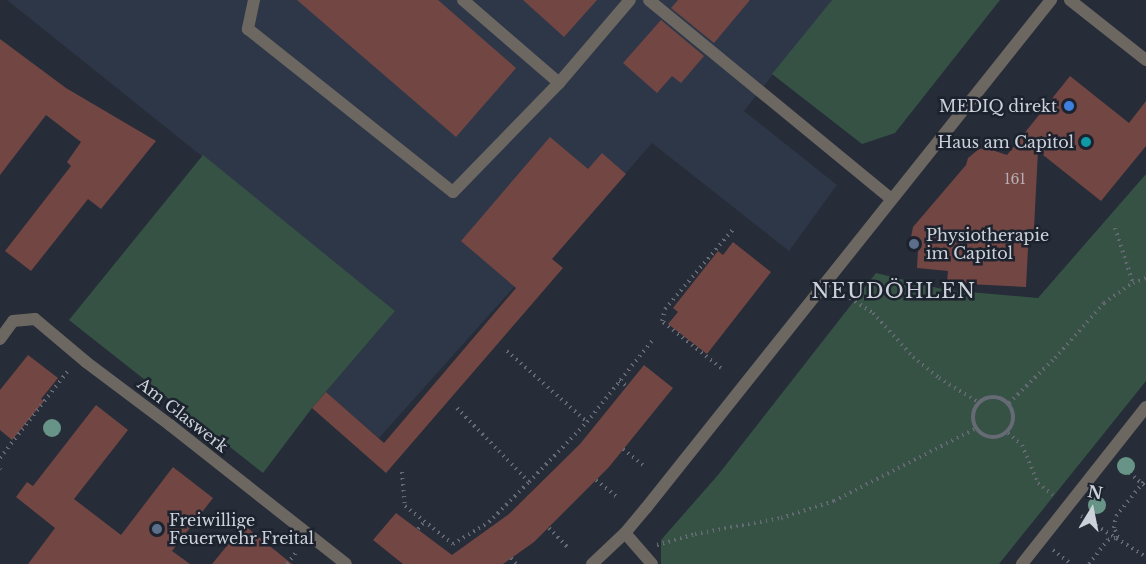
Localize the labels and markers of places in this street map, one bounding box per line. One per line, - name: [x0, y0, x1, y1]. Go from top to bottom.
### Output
- place label: MEDIQ direkt: [939, 96, 1057, 116]
- marker: MEDIQ direkt: [1062, 99, 1076, 113]
- place label: Haus am Capitol: [937, 132, 1074, 152]
- marker: Haus am Capitol: [1079, 135, 1093, 149]
- place label: Physiotherapie im Capitol: [926, 225, 1049, 263]
- marker: Physiotherapie im Capitol: [907, 237, 921, 251]
- place label: Freiwillige Feuerwehr Freital: [169, 510, 314, 548]
- marker: Freiwillige Feuerwehr Freital: [150, 522, 164, 536]

